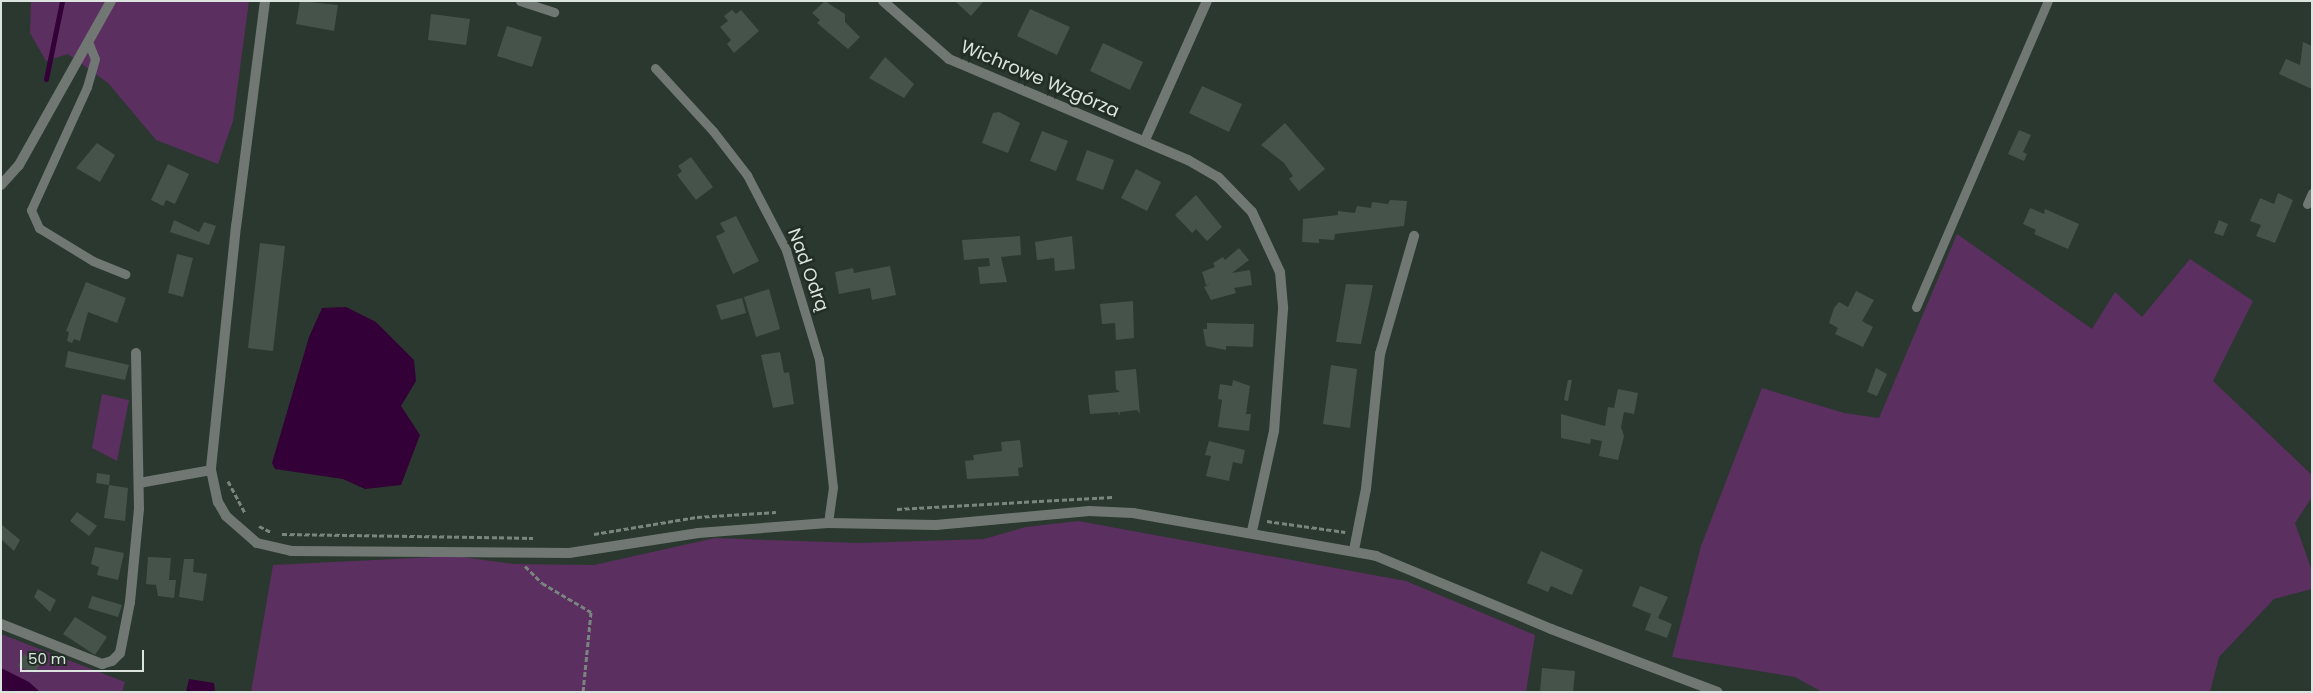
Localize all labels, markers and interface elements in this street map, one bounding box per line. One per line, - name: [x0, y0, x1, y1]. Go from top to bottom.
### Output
- street label: Wichrowe Wzgórza: [958, 36, 1122, 122]
- street label: Nad Odrą: [783, 225, 833, 315]
- scale bar: [22, 640, 146, 672]
- text: 50 m: [28, 648, 66, 669]

